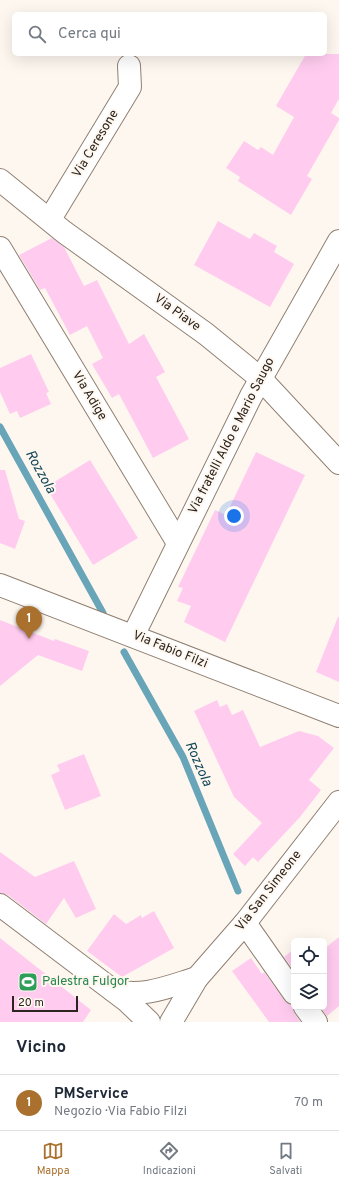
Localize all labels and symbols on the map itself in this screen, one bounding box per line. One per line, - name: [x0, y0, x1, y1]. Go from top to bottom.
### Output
- street label: Via Ceresone: [69, 107, 123, 181]
- street label: Via Piave: [151, 291, 203, 335]
- street label: Via fratelli Aldo e Mario Saugo: [185, 355, 279, 517]
- street label: Via Adige: [68, 368, 110, 424]
- water label: Rozzola: [21, 447, 59, 498]
- your location: [224, 506, 244, 526]
- pin: 1: [16, 606, 42, 639]
- street label: Via Fabio Filzi: [130, 628, 210, 672]
- water label: Rozzola: [181, 739, 216, 790]
- street label: Via San Simeone: [233, 847, 305, 935]
- sports icon: Palestra Fulgor: [17, 971, 39, 993]
- place label: Palestra Fulgor: [42, 974, 129, 990]
- scale bar: [12, 994, 78, 1013]

